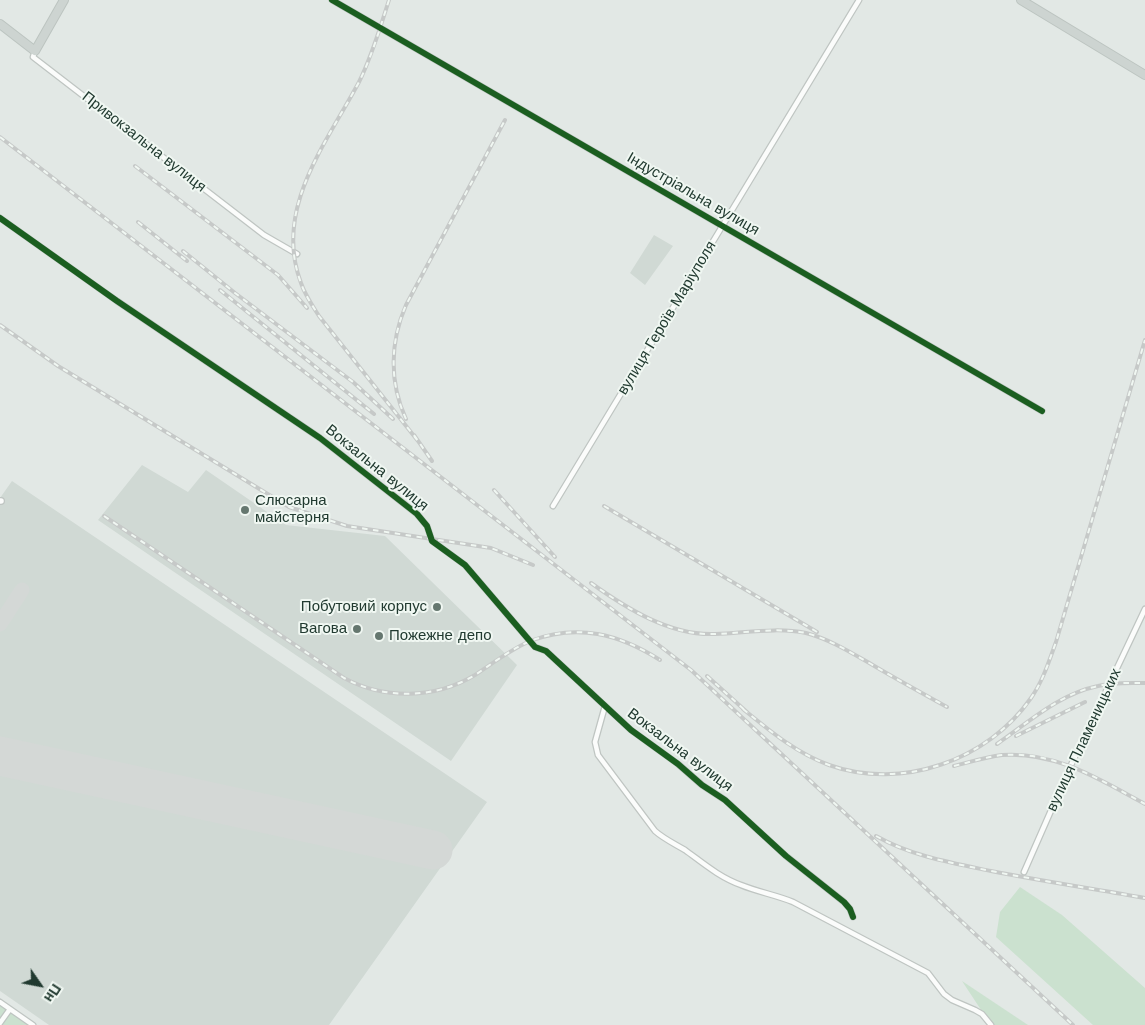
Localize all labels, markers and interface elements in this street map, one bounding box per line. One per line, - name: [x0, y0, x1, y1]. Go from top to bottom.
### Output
- street label: Привокзальна вулиця: [78, 88, 210, 196]
- street label: Індустріальна вулиця: [624, 149, 762, 239]
- street label: вулиця Героїв Маріуполя: [614, 238, 720, 398]
- street label: Вокзальна вулиця: [322, 421, 432, 515]
- place label: Слюсарна майстерня: [255, 492, 329, 527]
- marker: Слюсарна майстерня: [239, 504, 251, 516]
- place label: Побутовий корпус: [301, 598, 427, 616]
- marker: Побутовий корпус: [431, 601, 443, 613]
- place label: Вагова: [299, 620, 347, 638]
- marker: Вагова: [351, 623, 363, 635]
- place label: Пожежне депо: [389, 627, 491, 645]
- marker: Пожежне депо: [373, 630, 385, 642]
- street label: вулиця Пламеницьких: [1043, 666, 1125, 814]
- street label: Вокзальна вулиця: [624, 705, 736, 795]
- north arrow: [15, 960, 65, 1010]
- text: Пн: [41, 981, 64, 1005]

